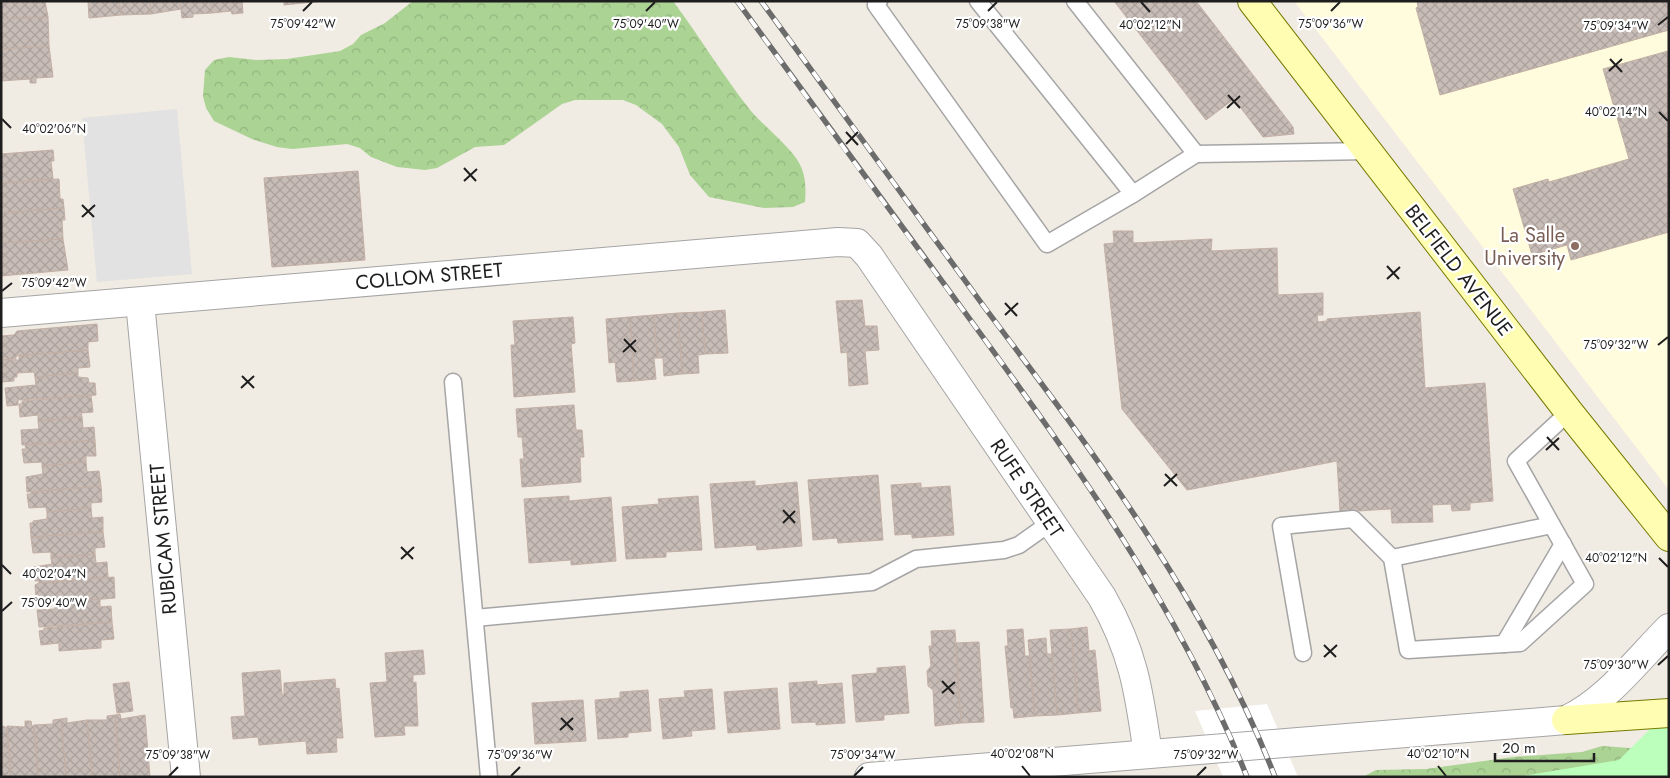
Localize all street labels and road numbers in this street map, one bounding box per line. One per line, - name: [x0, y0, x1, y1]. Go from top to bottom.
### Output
- street label: BELFIELD AVENUE: [1398, 198, 1519, 342]
- street label: COLLOM STREET: [354, 256, 505, 297]
- street label: RUFE STREET: [983, 433, 1071, 544]
- street label: RUBICAM STREET: [142, 462, 185, 616]

